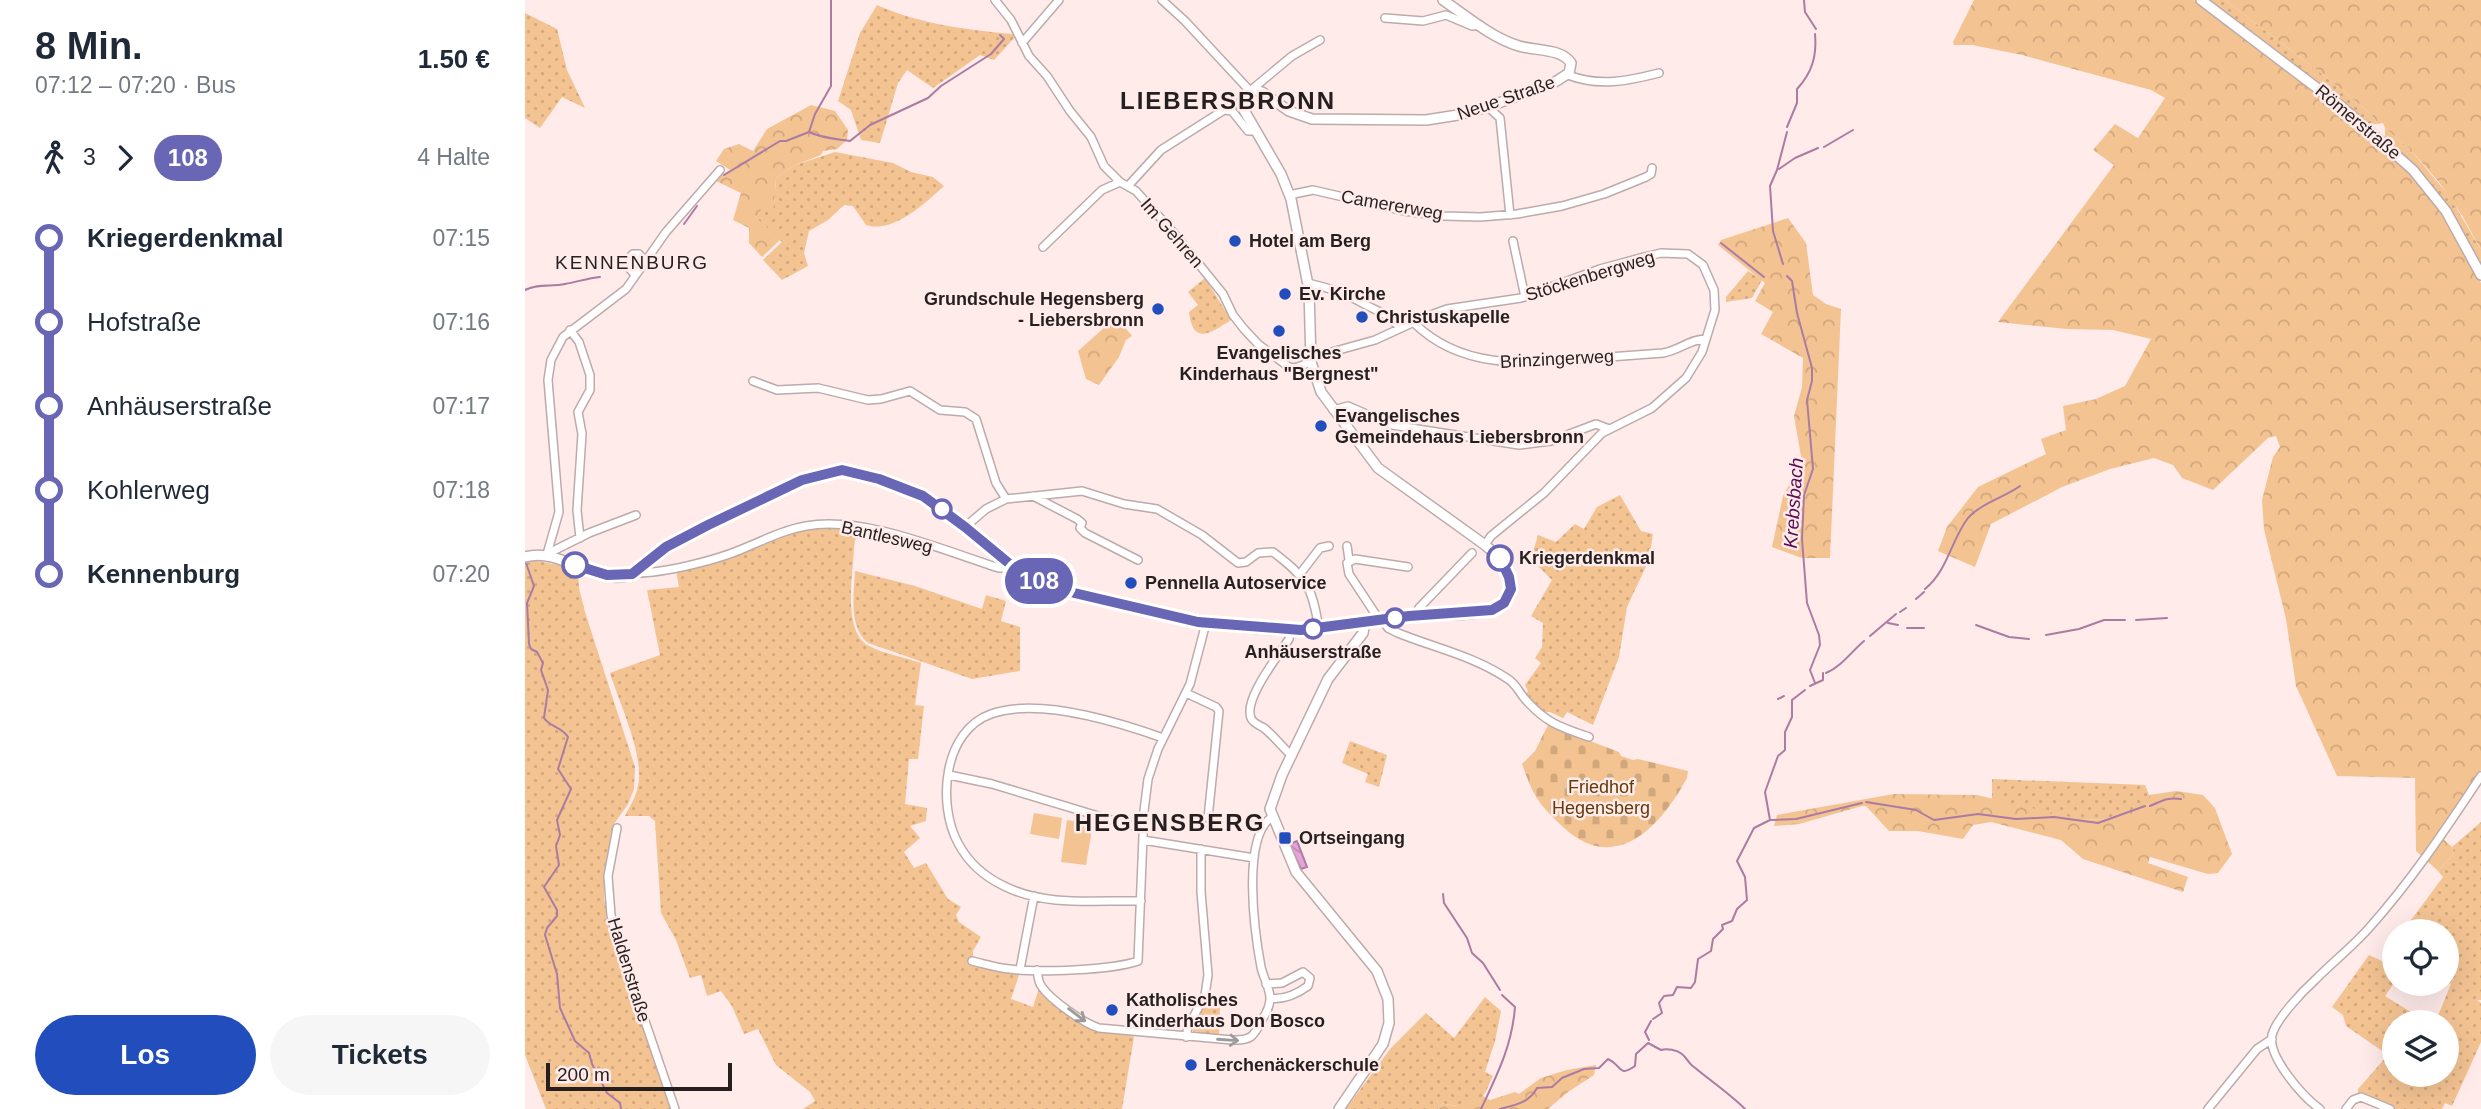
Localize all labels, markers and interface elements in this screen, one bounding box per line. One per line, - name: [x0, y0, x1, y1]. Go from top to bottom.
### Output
- text: 8 Min.: [35, 25, 143, 67]
- text: 1.50 €: [418, 44, 490, 74]
- text: 07:12 – 07:20 · Bus: [35, 72, 236, 98]
- street label: Neue Straße: [1454, 72, 1558, 124]
- street label: Römerstraße: [2311, 81, 2405, 163]
- district label: LIEBERSBRONN: [1120, 87, 1336, 114]
- icon: walk: [35, 139, 73, 177]
- icon: forward: [106, 139, 144, 177]
- text: 3: [83, 144, 96, 170]
- text: 108: [168, 144, 208, 171]
- text: 4 Halte: [417, 144, 490, 170]
- street label: Camererweg: [1340, 186, 1444, 224]
- street label: Im Gehren: [1137, 194, 1207, 272]
- text: Kriegerdenkmal: [87, 223, 284, 253]
- text: 07:15: [432, 225, 490, 251]
- place label: Hotel am Berg: [1249, 231, 1371, 251]
- marker: Hotel am Berg: [1227, 233, 1243, 249]
- street label: Stöckenbergweg: [1523, 247, 1657, 305]
- district label: KENNENBURG: [555, 252, 709, 273]
- place label: Ev. Kirche: [1299, 284, 1386, 304]
- marker: Ev. Kirche: [1277, 286, 1293, 302]
- place label: Grundschule Hegensberg - Liebersbronn: [924, 289, 1144, 330]
- marker: Grundschule Hegensberg - Liebersbronn: [1150, 301, 1166, 317]
- text: Hofstraße: [87, 307, 201, 337]
- place label: Christuskapelle: [1376, 307, 1510, 327]
- text: 07:16: [432, 309, 490, 335]
- marker: Christuskapelle: [1354, 309, 1370, 325]
- marker: Evangelisches Kinderhaus "Bergnest": [1271, 323, 1287, 339]
- place label: Evangelisches Kinderhaus "Bergnest": [1179, 343, 1379, 384]
- street label: Brinzingerweg: [1500, 346, 1614, 372]
- text: Anhäuserstraße: [87, 391, 272, 421]
- text: 07:17: [432, 393, 490, 419]
- place label: Evangelisches Gemeindehaus Liebersbronn: [1335, 406, 1584, 447]
- marker: Evangelisches Gemeindehaus Liebersbronn: [1313, 418, 1329, 434]
- water label: Krebsbach: [1780, 457, 1807, 549]
- text: Kohlerweg: [87, 475, 210, 505]
- text: 07:18: [432, 477, 490, 503]
- unlabelled marker: [932, 499, 952, 519]
- street label: Bantlesweg: [839, 517, 935, 557]
- marker: Kriegerdenkmal: [1487, 545, 1513, 571]
- place label: Kriegerdenkmal: [1519, 548, 1655, 568]
- unlabelled marker: [562, 552, 588, 578]
- line badge: 108: [999, 558, 1079, 604]
- text: Kennenburg: [87, 559, 240, 589]
- text: 07:20: [432, 561, 490, 587]
- text: 108: [1019, 567, 1059, 594]
- place label: Pennella Autoservice: [1145, 573, 1326, 593]
- marker: Pennella Autoservice: [1123, 575, 1139, 591]
- unlabelled marker: [1385, 608, 1405, 628]
- marker: Anhäuserstraße: [1303, 619, 1323, 639]
- place label: Anhäuserstraße: [1244, 642, 1382, 662]
- park label: Friedhof Hegensberg: [1552, 777, 1650, 818]
- district label: HEGENSBERG: [1075, 809, 1265, 836]
- place label: Ortseingang: [1299, 828, 1405, 848]
- marker: Ortseingang: [1277, 830, 1293, 846]
- street label: Haldenstraße: [604, 915, 654, 1025]
- map controls: [2382, 919, 2459, 1087]
- button: locate: [2382, 919, 2459, 996]
- place label: Katholisches Kinderhaus Don Bosco: [1126, 990, 1325, 1031]
- marker: Katholisches Kinderhaus Don Bosco: [1104, 1002, 1120, 1018]
- one-way arrow: [1067, 1007, 1086, 1022]
- button: layers: [2382, 1010, 2459, 1087]
- button: Los: [35, 1015, 256, 1095]
- button: Tickets: [270, 1015, 490, 1095]
- one-way arrow: [1216, 1033, 1239, 1046]
- place label: Lerchenäckerschule: [1205, 1055, 1379, 1075]
- marker: Lerchenäckerschule: [1183, 1057, 1199, 1073]
- scale bar: [546, 1060, 731, 1092]
- text: 200 m: [557, 1064, 610, 1085]

